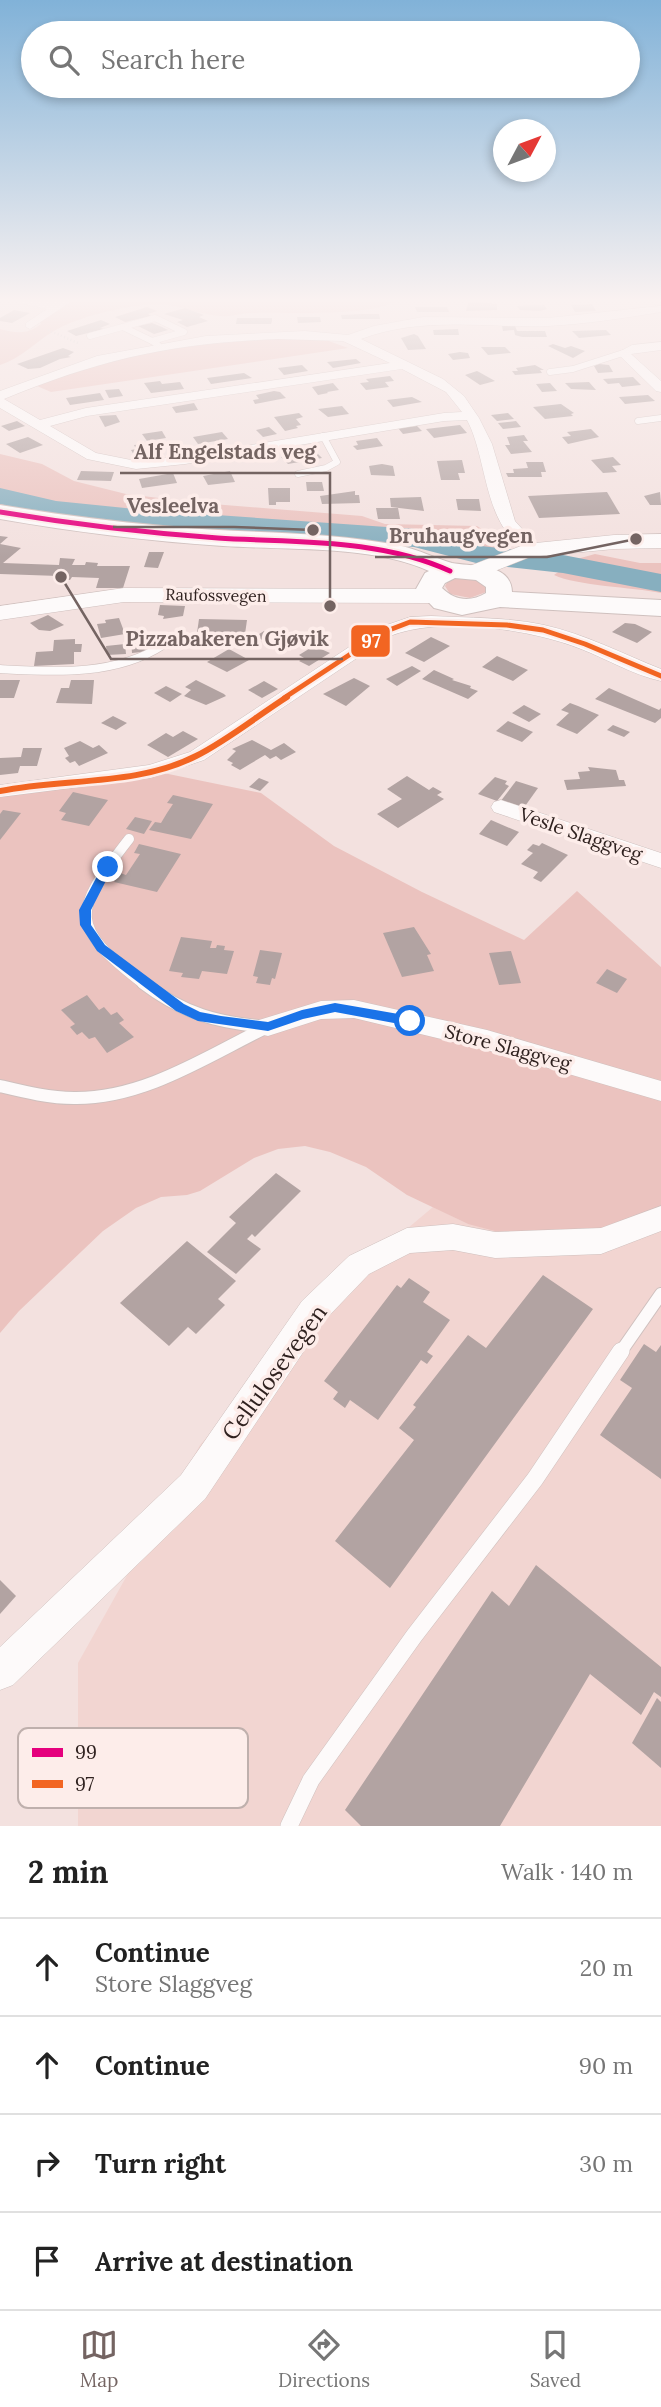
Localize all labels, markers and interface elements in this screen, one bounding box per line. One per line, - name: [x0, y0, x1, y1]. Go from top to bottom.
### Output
- search box: [21, 21, 640, 98]
- icon: search: [45, 41, 83, 79]
- text: Search here: [101, 43, 245, 76]
- north arrow: [493, 119, 556, 182]
- callout: Alf Engelstads veg: [120, 431, 330, 473]
- text: Alf Engelstads veg: [134, 438, 317, 465]
- callout: Vesleelva: [113, 485, 234, 527]
- text: Vesleelva: [127, 492, 219, 519]
- callout: Bruhaugvegen: [375, 515, 547, 557]
- text: Bruhaugvegen: [389, 522, 533, 549]
- street label: Raufossvegen: [165, 584, 267, 606]
- callout: Pizzabakeren Gjøvik: [111, 617, 343, 659]
- line badge: 97: [350, 624, 391, 658]
- text: Pizzabakeren Gjøvik: [125, 625, 329, 652]
- text: 97: [361, 629, 381, 653]
- street label: Vesle Slaggveg: [515, 801, 646, 866]
- route end: [92, 851, 123, 882]
- route start: [394, 1005, 425, 1036]
- street label: Store Slaggveg: [442, 1019, 574, 1076]
- street label: Cellulosevegen: [215, 1299, 333, 1445]
- legend: [18, 1728, 248, 1808]
- text: 99: [75, 1740, 97, 1764]
- text: 97: [75, 1772, 95, 1796]
- text: 2 min: [28, 1853, 108, 1891]
- text: Walk · 140 m: [501, 1857, 633, 1886]
- text: Continue: [95, 1936, 210, 1969]
- icon: ahead: [28, 1948, 66, 1986]
- text: 20 m: [580, 1953, 633, 1982]
- text: Store Slaggveg: [95, 1969, 252, 1998]
- icon: ahead: [28, 2046, 66, 2084]
- text: Continue: [95, 2049, 210, 2082]
- text: 90 m: [579, 2051, 633, 2080]
- icon: right: [28, 2144, 66, 2182]
- text: Turn right: [95, 2147, 226, 2180]
- text: 30 m: [579, 2149, 633, 2178]
- icon: arrive: [28, 2242, 66, 2280]
- text: Arrive at destination: [95, 2245, 353, 2278]
- tab: Map: [80, 2326, 118, 2392]
- tab: Directions: [278, 2326, 370, 2392]
- tab: Saved: [530, 2326, 581, 2392]

